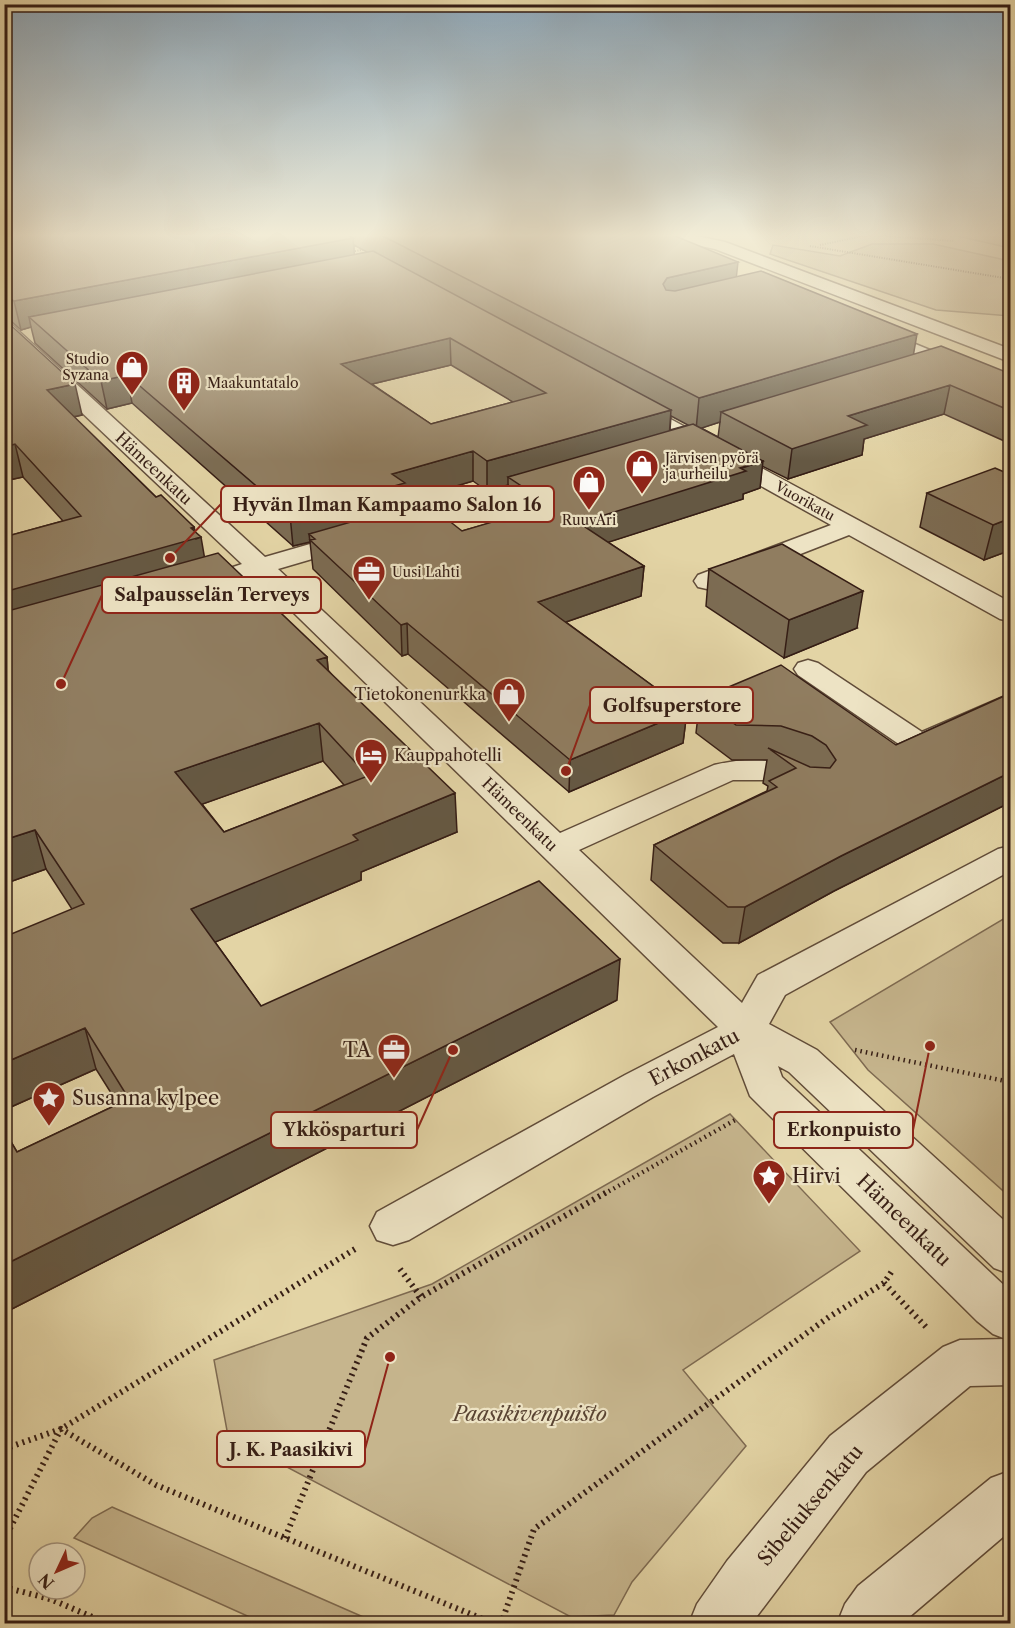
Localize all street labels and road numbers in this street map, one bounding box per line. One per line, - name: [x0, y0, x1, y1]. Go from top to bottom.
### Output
- street label: Hämeenkatu: [111, 427, 197, 509]
- street label: Vuorikatu: [771, 477, 838, 525]
- street label: Hämeenkatu: [478, 773, 562, 855]
- street label: Erkonkatu: [645, 1023, 743, 1091]
- street label: Hämeenkatu: [852, 1169, 956, 1271]
- street label: Sibeliuksenkatu: [752, 1440, 868, 1570]

